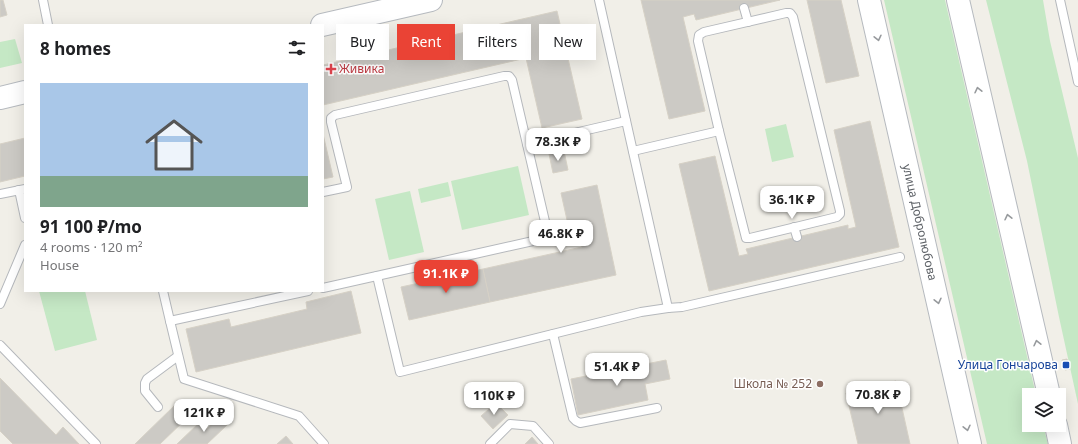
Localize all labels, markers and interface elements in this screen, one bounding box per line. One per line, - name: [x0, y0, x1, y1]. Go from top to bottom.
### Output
- chip: Buy: [336, 24, 389, 60]
- chip: Rent: [397, 24, 455, 60]
- chip: Filters: [463, 24, 531, 60]
- chip: New: [539, 24, 596, 60]
- one-way arrow: [874, 35, 882, 41]
- text: 8 homes: [40, 37, 111, 60]
- icon: filters: [286, 37, 308, 59]
- place label: Живика: [339, 60, 384, 77]
- marker: Живика: [326, 64, 336, 74]
- one-way arrow: [975, 87, 983, 93]
- icon: home: [138, 109, 210, 181]
- pin: 78.3K ₽: [521, 128, 595, 162]
- text: 78.3K ₽: [535, 132, 581, 150]
- street label: улица Добролюбова: [899, 162, 942, 282]
- pin: 36.1K ₽: [755, 186, 829, 220]
- text: 36.1K ₽: [769, 190, 815, 208]
- one-way arrow: [1004, 214, 1012, 220]
- text: 91 100 ₽/mo: [40, 215, 142, 238]
- pin: 46.8K ₽: [524, 220, 598, 254]
- text: 46.8K ₽: [538, 224, 584, 242]
- text: 4 rooms · 120 m²: [40, 238, 143, 256]
- text: House: [40, 256, 79, 274]
- pin: 91.1K ₽: [409, 260, 483, 294]
- text: 91.1K ₽: [423, 264, 469, 282]
- one-way arrow: [933, 298, 941, 304]
- one-way arrow: [1034, 340, 1042, 347]
- pin: 51.4K ₽: [580, 353, 654, 387]
- place label: Улица Гончарова: [958, 356, 1058, 373]
- text: 51.4K ₽: [594, 357, 640, 375]
- marker: Улица Гончарова: [1061, 360, 1071, 370]
- place label: Школа № 252: [734, 375, 812, 392]
- marker: Школа № 252: [815, 379, 825, 389]
- pin: 70.8K ₽: [841, 381, 915, 415]
- pin: 110K ₽: [461, 382, 527, 416]
- text: 70.8K ₽: [855, 385, 901, 403]
- text: 110K ₽: [473, 386, 515, 404]
- map controls: [1022, 388, 1066, 432]
- button: layers: [1022, 388, 1066, 432]
- pin: 121K ₽: [171, 399, 237, 433]
- text: 121K ₽: [183, 403, 225, 421]
- one-way arrow: [962, 425, 970, 431]

